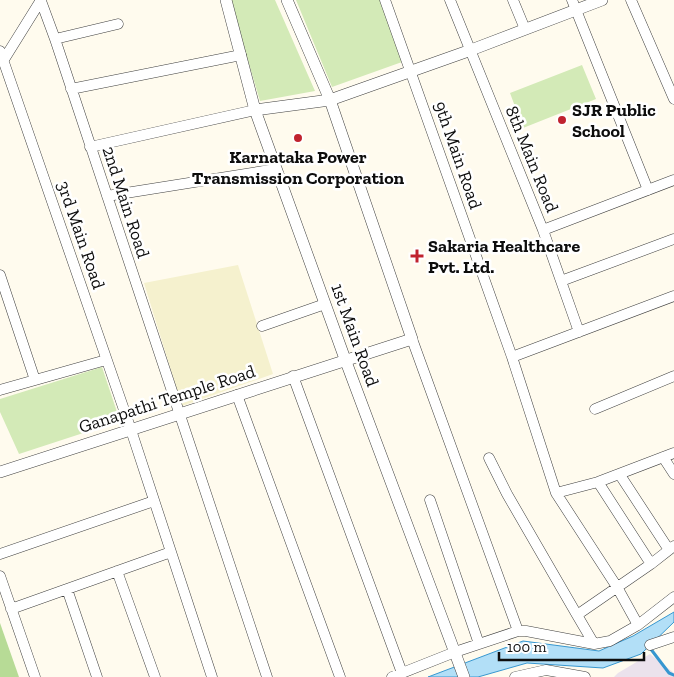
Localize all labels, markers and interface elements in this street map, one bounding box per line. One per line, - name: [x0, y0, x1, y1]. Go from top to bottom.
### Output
- street label: 9th Main Road: [429, 98, 487, 212]
- place label: SJR Public School: [572, 99, 656, 142]
- street label: 8th Main Road: [501, 103, 563, 216]
- marker: SJR Public School: [556, 114, 568, 126]
- marker: Karnataka Power Transmission Corporation: [292, 132, 304, 144]
- street label: 2nd Main Road: [98, 143, 154, 261]
- place label: Karnataka Power Transmission Corporation: [192, 146, 405, 189]
- street label: 3rd Main Road: [52, 178, 110, 292]
- place label: Sakaria Healthcare Pvt. Ltd.: [428, 235, 580, 278]
- marker: Sakaria Healthcare Pvt. Ltd.: [410, 249, 424, 263]
- street label: 1st Main Road: [326, 280, 384, 390]
- street label: Ganapathi Temple Road: [76, 360, 258, 438]
- scale bar: [499, 630, 644, 662]
- text: 100 m: [507, 638, 546, 656]

